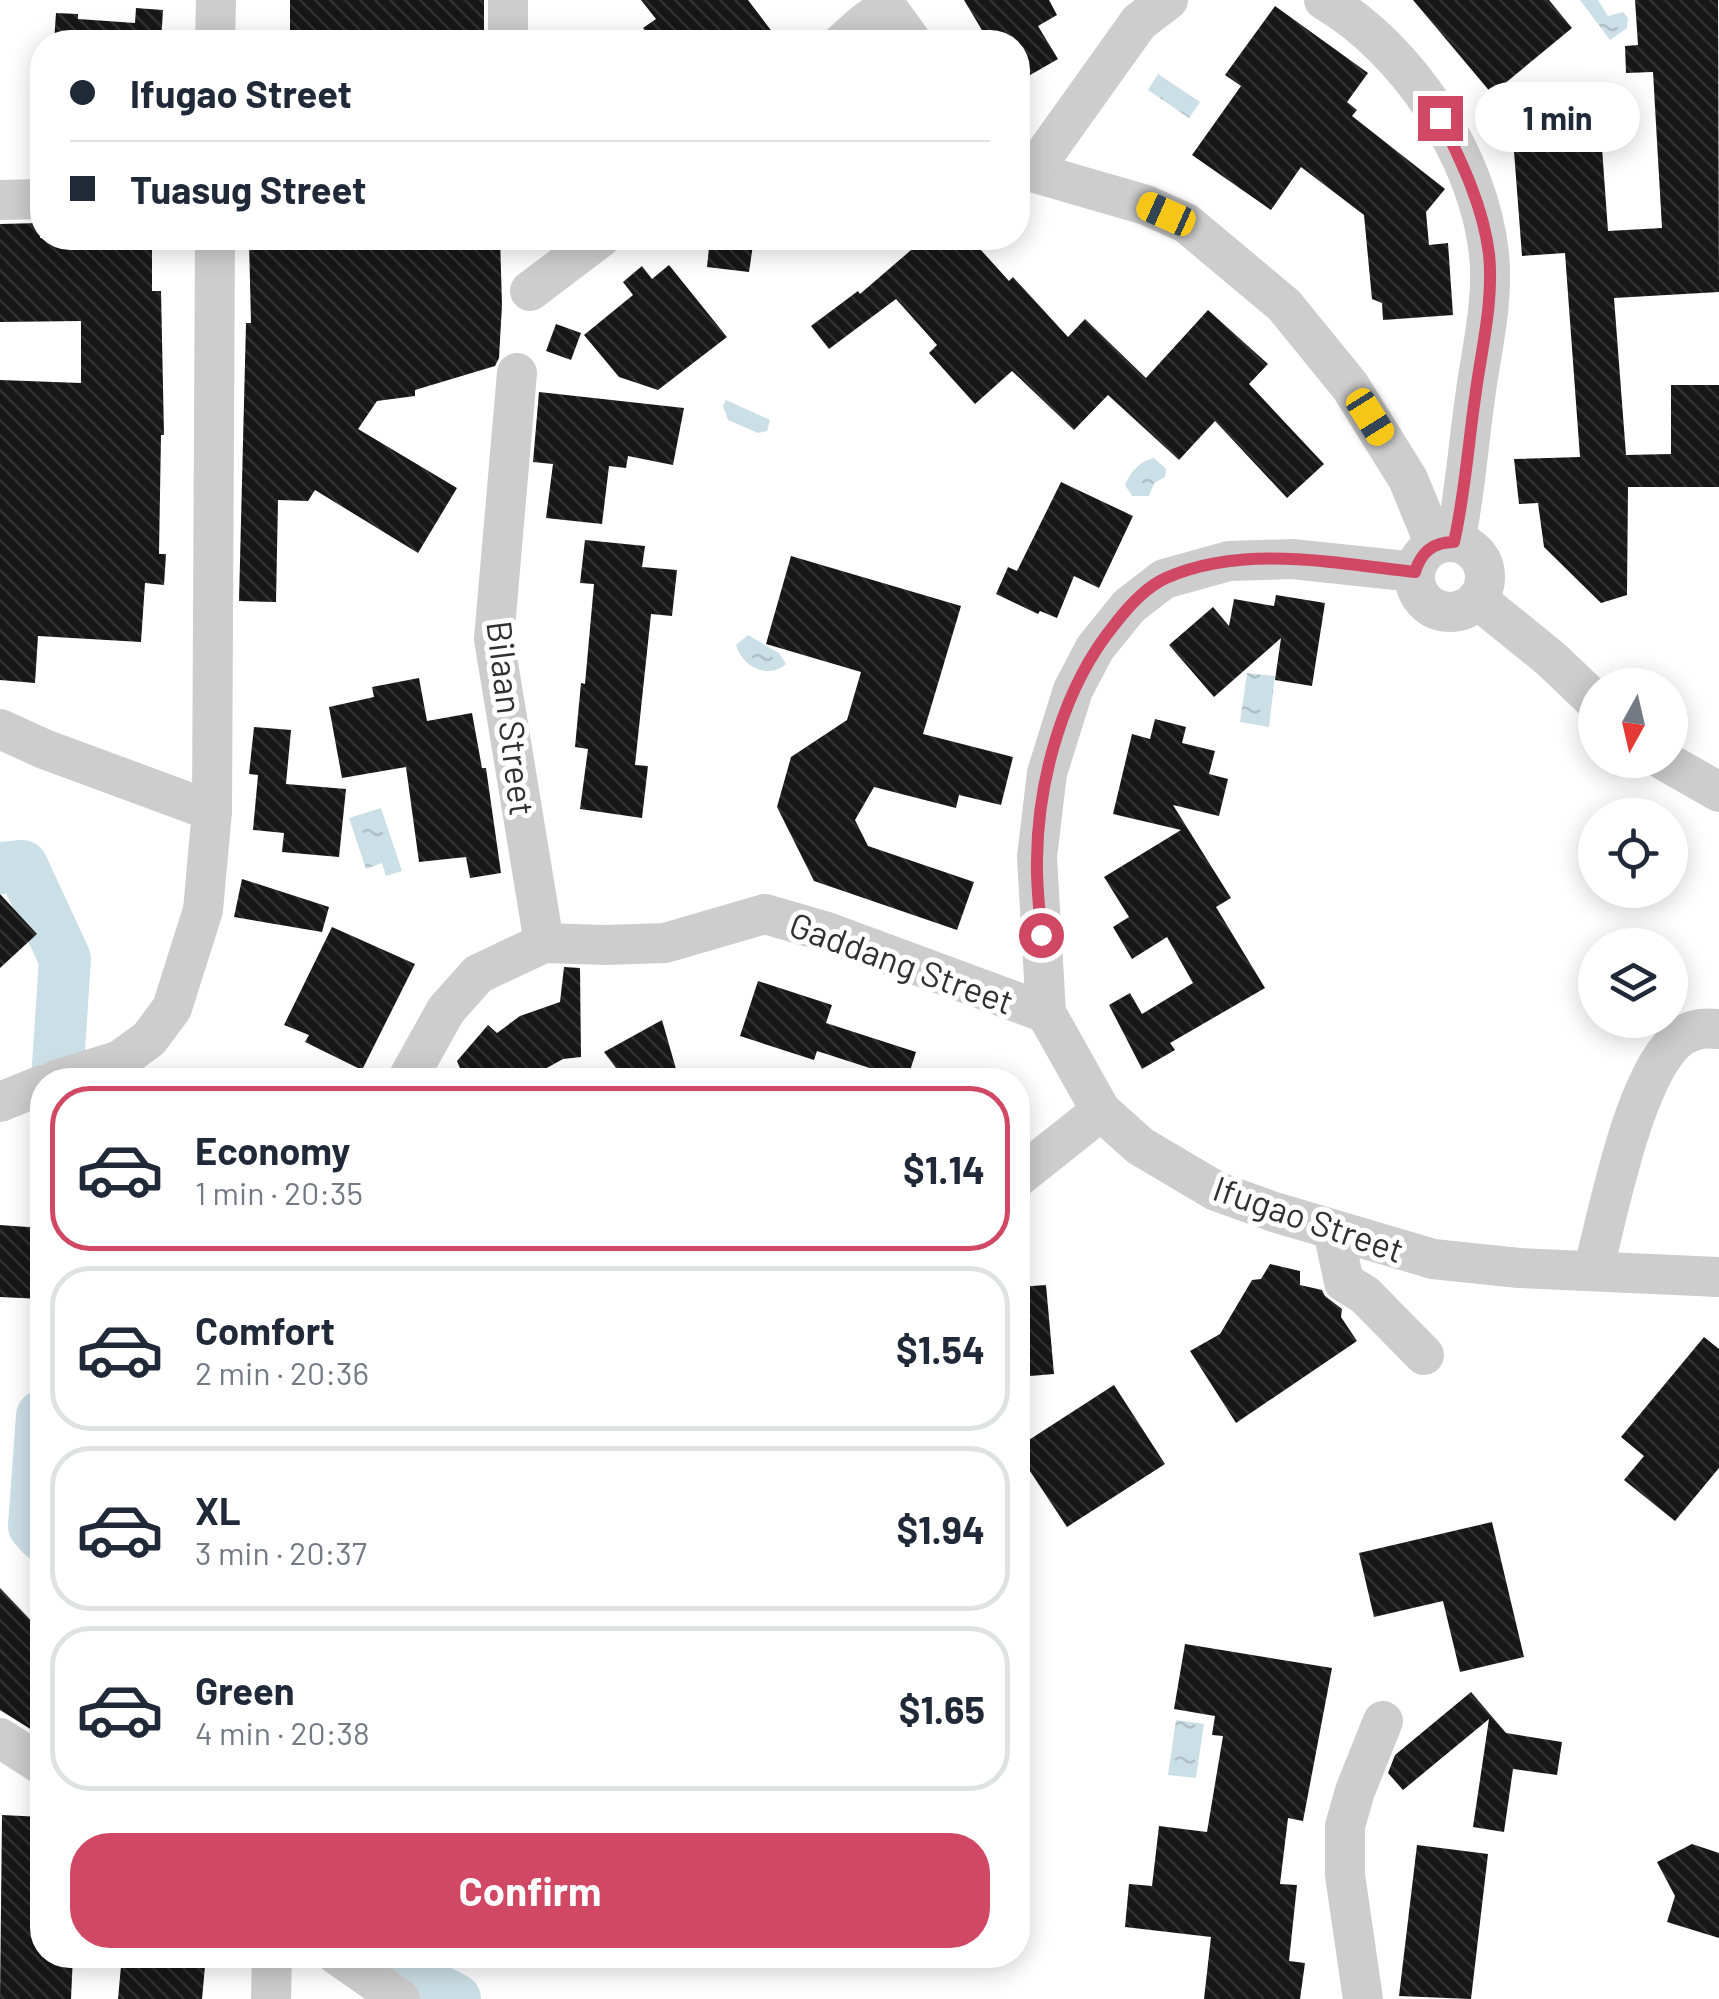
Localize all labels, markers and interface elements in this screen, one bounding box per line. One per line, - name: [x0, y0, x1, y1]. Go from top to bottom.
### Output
- text: Ifugao Street: [130, 70, 352, 116]
- callout: 1 min: [1475, 83, 1640, 153]
- route end: [1418, 96, 1463, 141]
- text: 1 min: [1522, 98, 1593, 136]
- text: Tuasug Street: [130, 166, 366, 212]
- car: [1132, 188, 1200, 240]
- car: [1341, 384, 1399, 450]
- street label: Bilaan Street: [479, 618, 545, 818]
- north arrow: [1578, 668, 1688, 778]
- map controls: [1578, 668, 1688, 1038]
- button: locate: [1578, 798, 1688, 908]
- street label: Gaddang Street: [784, 902, 1020, 1022]
- route start: [1019, 913, 1064, 958]
- button: layers: [1578, 928, 1688, 1038]
- icon: car: [75, 1124, 165, 1214]
- text: Economy: [195, 1127, 350, 1173]
- text: $1.14: [903, 1146, 985, 1192]
- street label: Ifugao Street: [1208, 1166, 1410, 1270]
- text: 1 min · 20:35: [195, 1173, 363, 1211]
- icon: car: [75, 1304, 165, 1394]
- text: Comfort: [195, 1307, 335, 1353]
- text: $1.54: [896, 1326, 985, 1372]
- text: 2 min · 20:36: [195, 1353, 369, 1391]
- icon: car: [75, 1484, 165, 1574]
- text: XL: [195, 1487, 241, 1533]
- text: $1.94: [896, 1506, 985, 1552]
- text: 3 min · 20:37: [195, 1533, 367, 1571]
- icon: car: [75, 1664, 165, 1754]
- text: Green: [195, 1667, 295, 1713]
- text: $1.65: [899, 1686, 985, 1732]
- text: 4 min · 20:38: [195, 1713, 370, 1751]
- button: Confirm: [70, 1833, 990, 1948]

